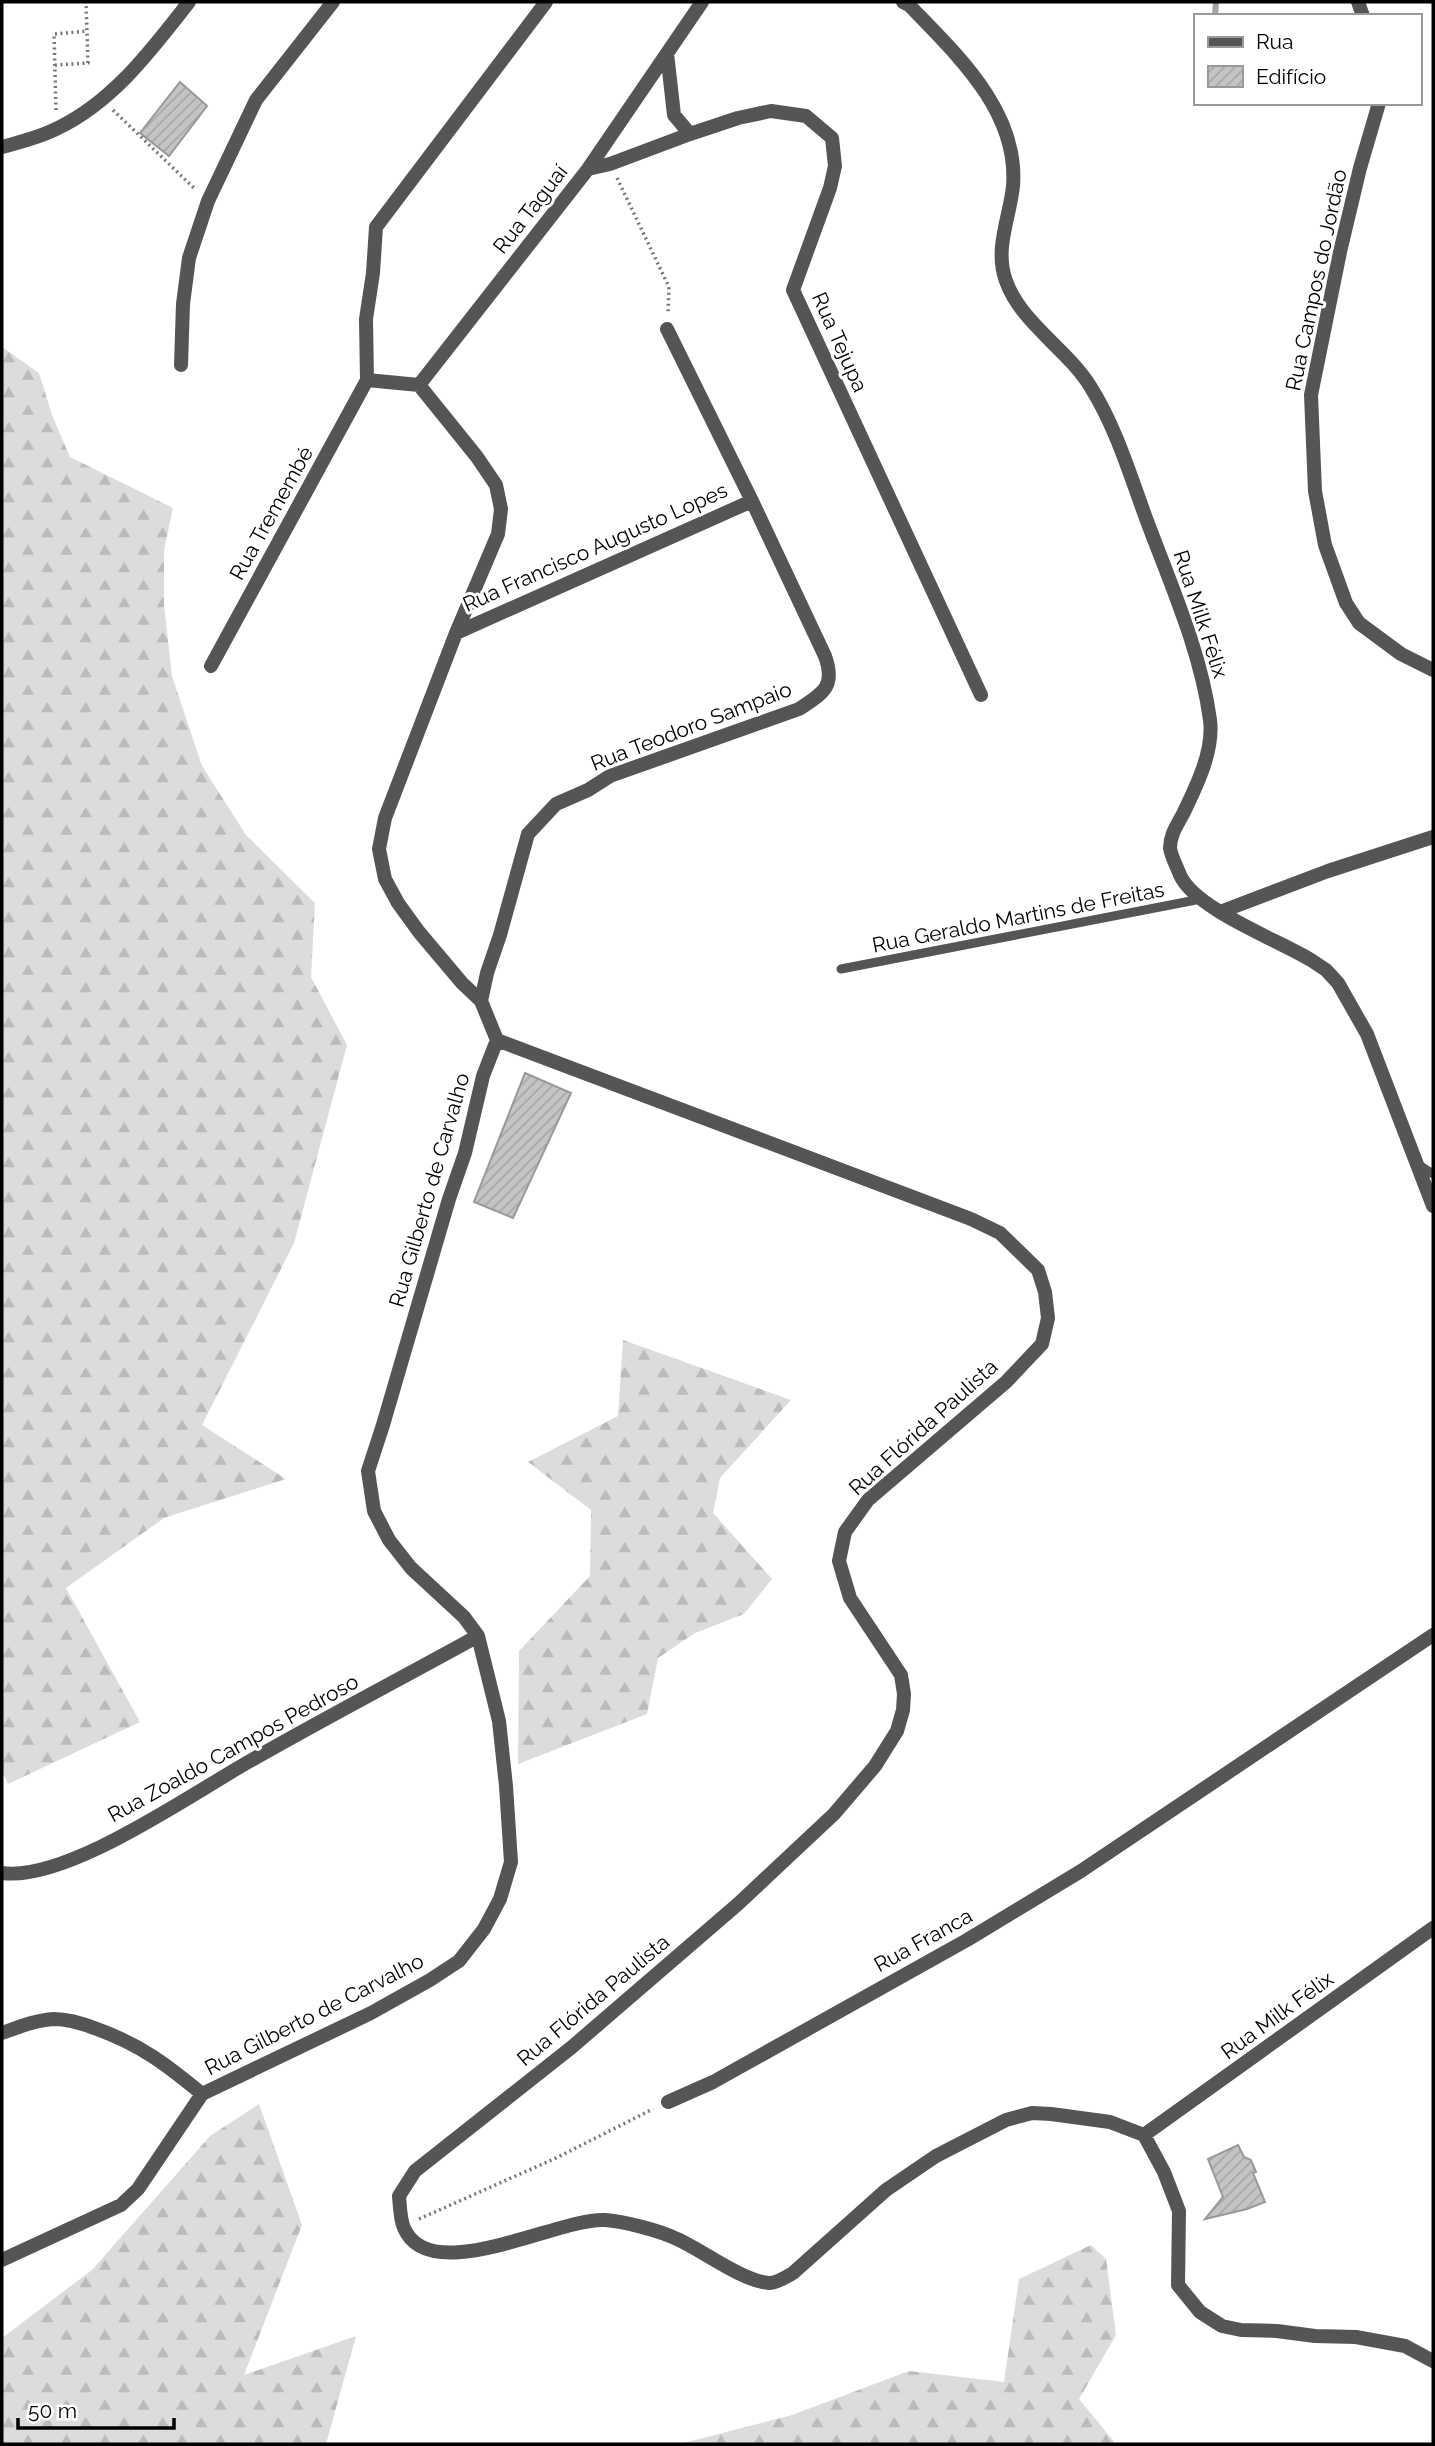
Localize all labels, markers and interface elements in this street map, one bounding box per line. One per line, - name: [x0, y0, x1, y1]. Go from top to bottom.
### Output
- legend: [1194, 14, 1421, 105]
- text: Rua: [1256, 29, 1293, 54]
- text: Edifício: [1256, 64, 1326, 89]
- street label: Rua Taguaí: [488, 159, 573, 258]
- street label: Rua Campos do Jordão: [1280, 167, 1352, 393]
- street label: Rua Tejupa: [807, 288, 873, 396]
- street label: Rua Tremembé: [224, 442, 318, 584]
- street label: Rua Francisco Augusto Lopes: [459, 477, 731, 617]
- street label: Rua Milk Félix: [1169, 547, 1234, 681]
- street label: Rua Teodoro Sampaio: [587, 676, 795, 776]
- street label: Rua Geraldo Martins de Freitas: [870, 876, 1166, 958]
- street label: Rua Gilberto de Carvalho: [384, 1070, 474, 1310]
- street label: Rua Flórida Paulista: [844, 1354, 1002, 1500]
- street label: Rua Zoaldo Campos Pedroso: [103, 1669, 363, 1827]
- street label: Rua Franca: [870, 1903, 976, 1977]
- street label: Rua Flórida Paulista: [512, 1929, 674, 2071]
- street label: Rua Gilberto de Carvalho: [200, 1948, 428, 2080]
- street label: Rua Milk Félix: [1216, 1966, 1338, 2064]
- scale bar: [18, 2386, 173, 2430]
- text: 50 m: [28, 2398, 77, 2423]

